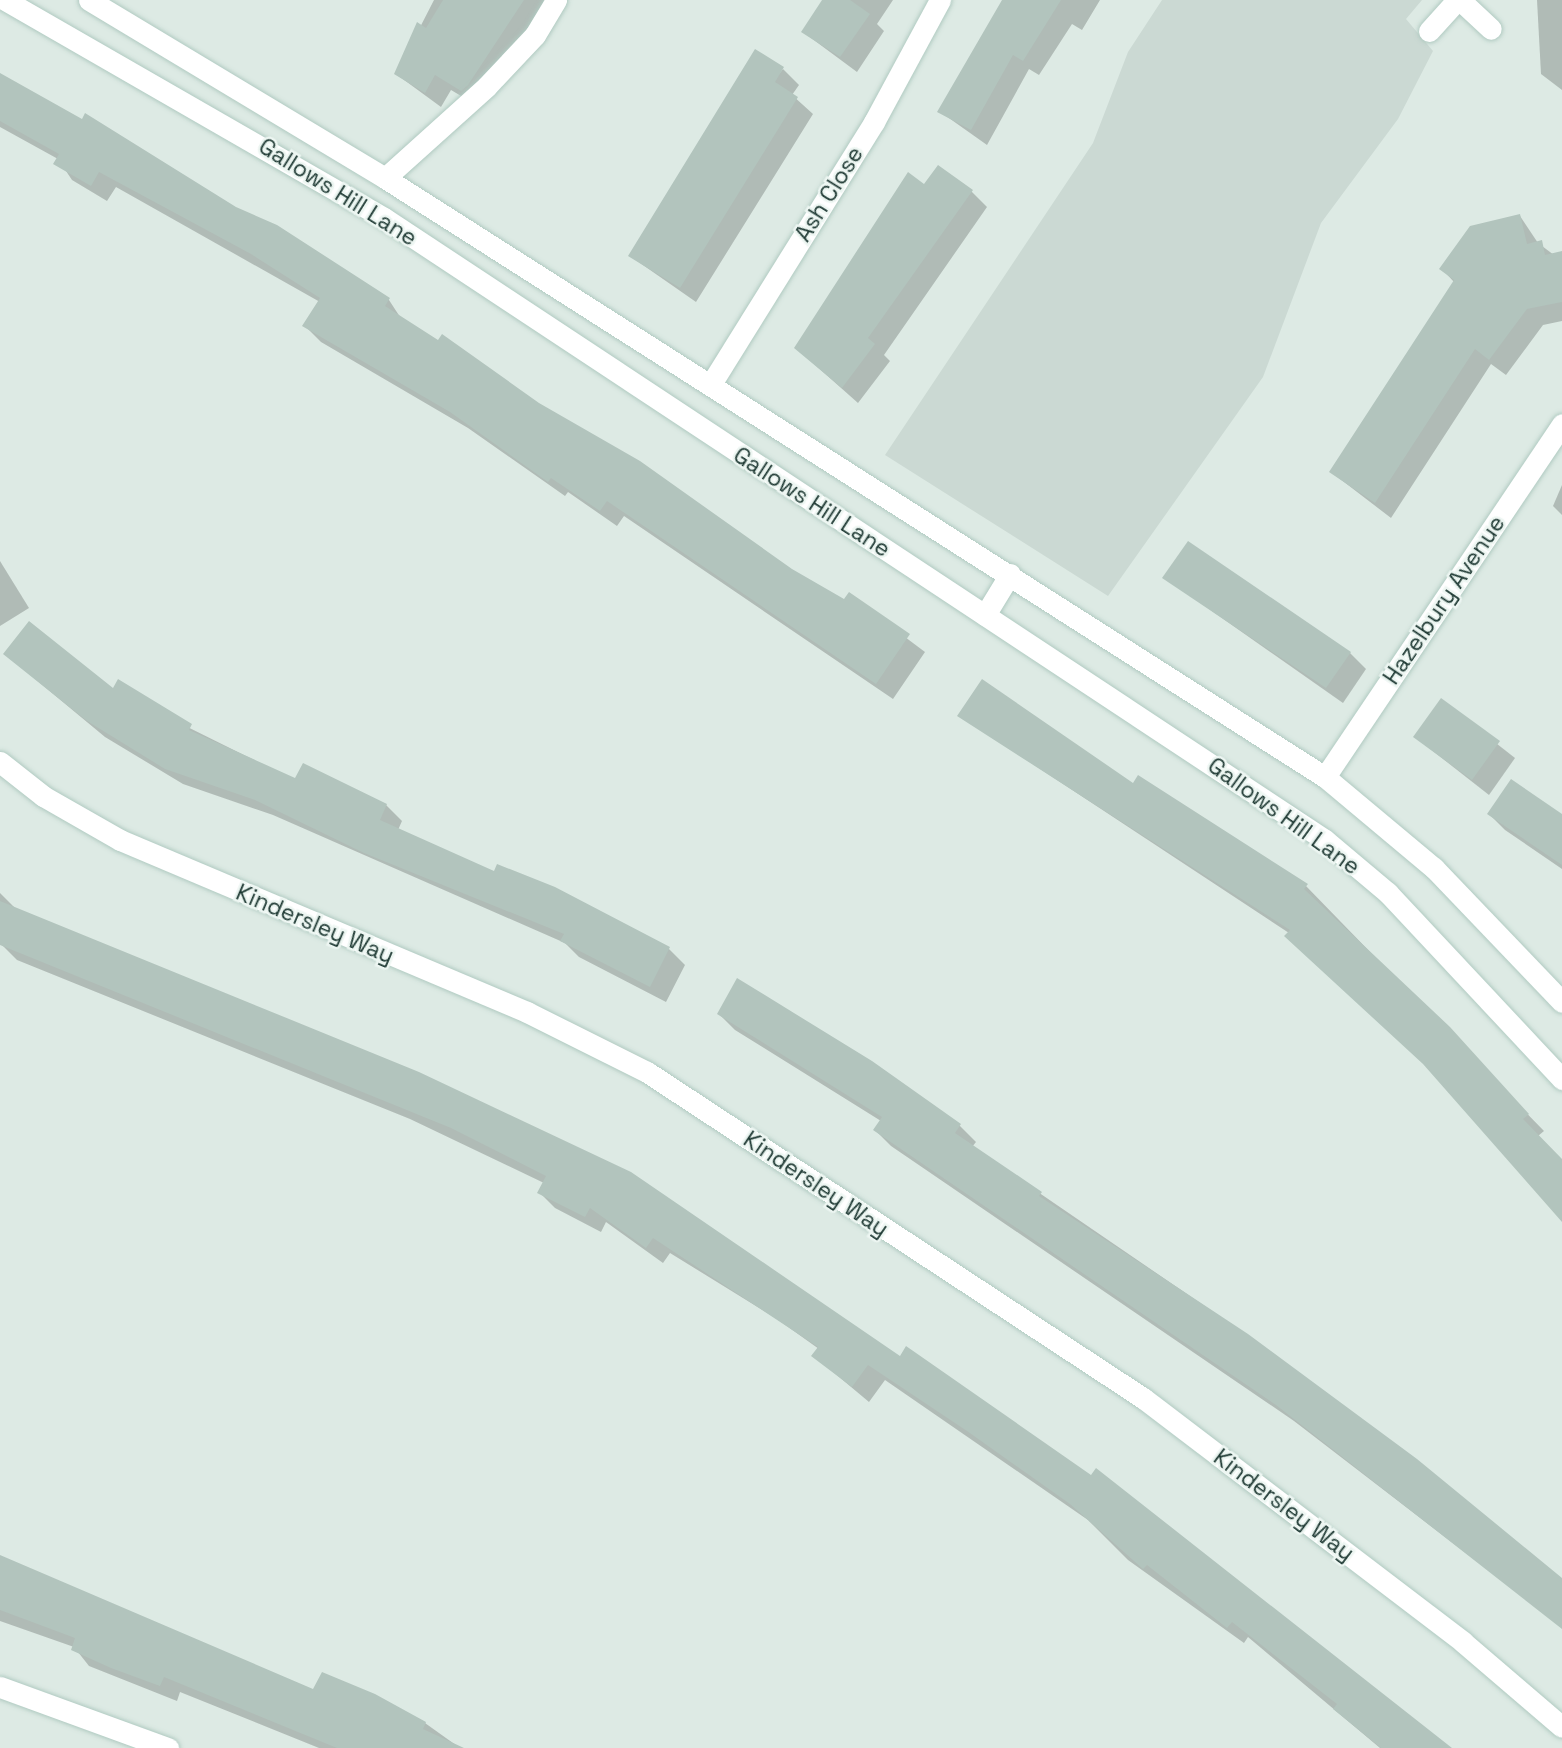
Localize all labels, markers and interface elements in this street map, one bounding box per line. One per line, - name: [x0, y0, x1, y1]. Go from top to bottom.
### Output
- street label: Gallows Hill Lane: [254, 132, 422, 252]
- street label: Ash Close: [789, 141, 869, 247]
- street label: Gallows Hill Lane: [728, 441, 896, 563]
- street label: Hazelbury Avenue: [1377, 510, 1511, 690]
- street label: Gallows Hill Lane: [1203, 752, 1365, 880]
- street label: Kindersley Way: [232, 878, 398, 970]
- street label: Kindersley Way: [738, 1125, 894, 1243]
- street label: Kindersley Way: [1208, 1443, 1360, 1567]

